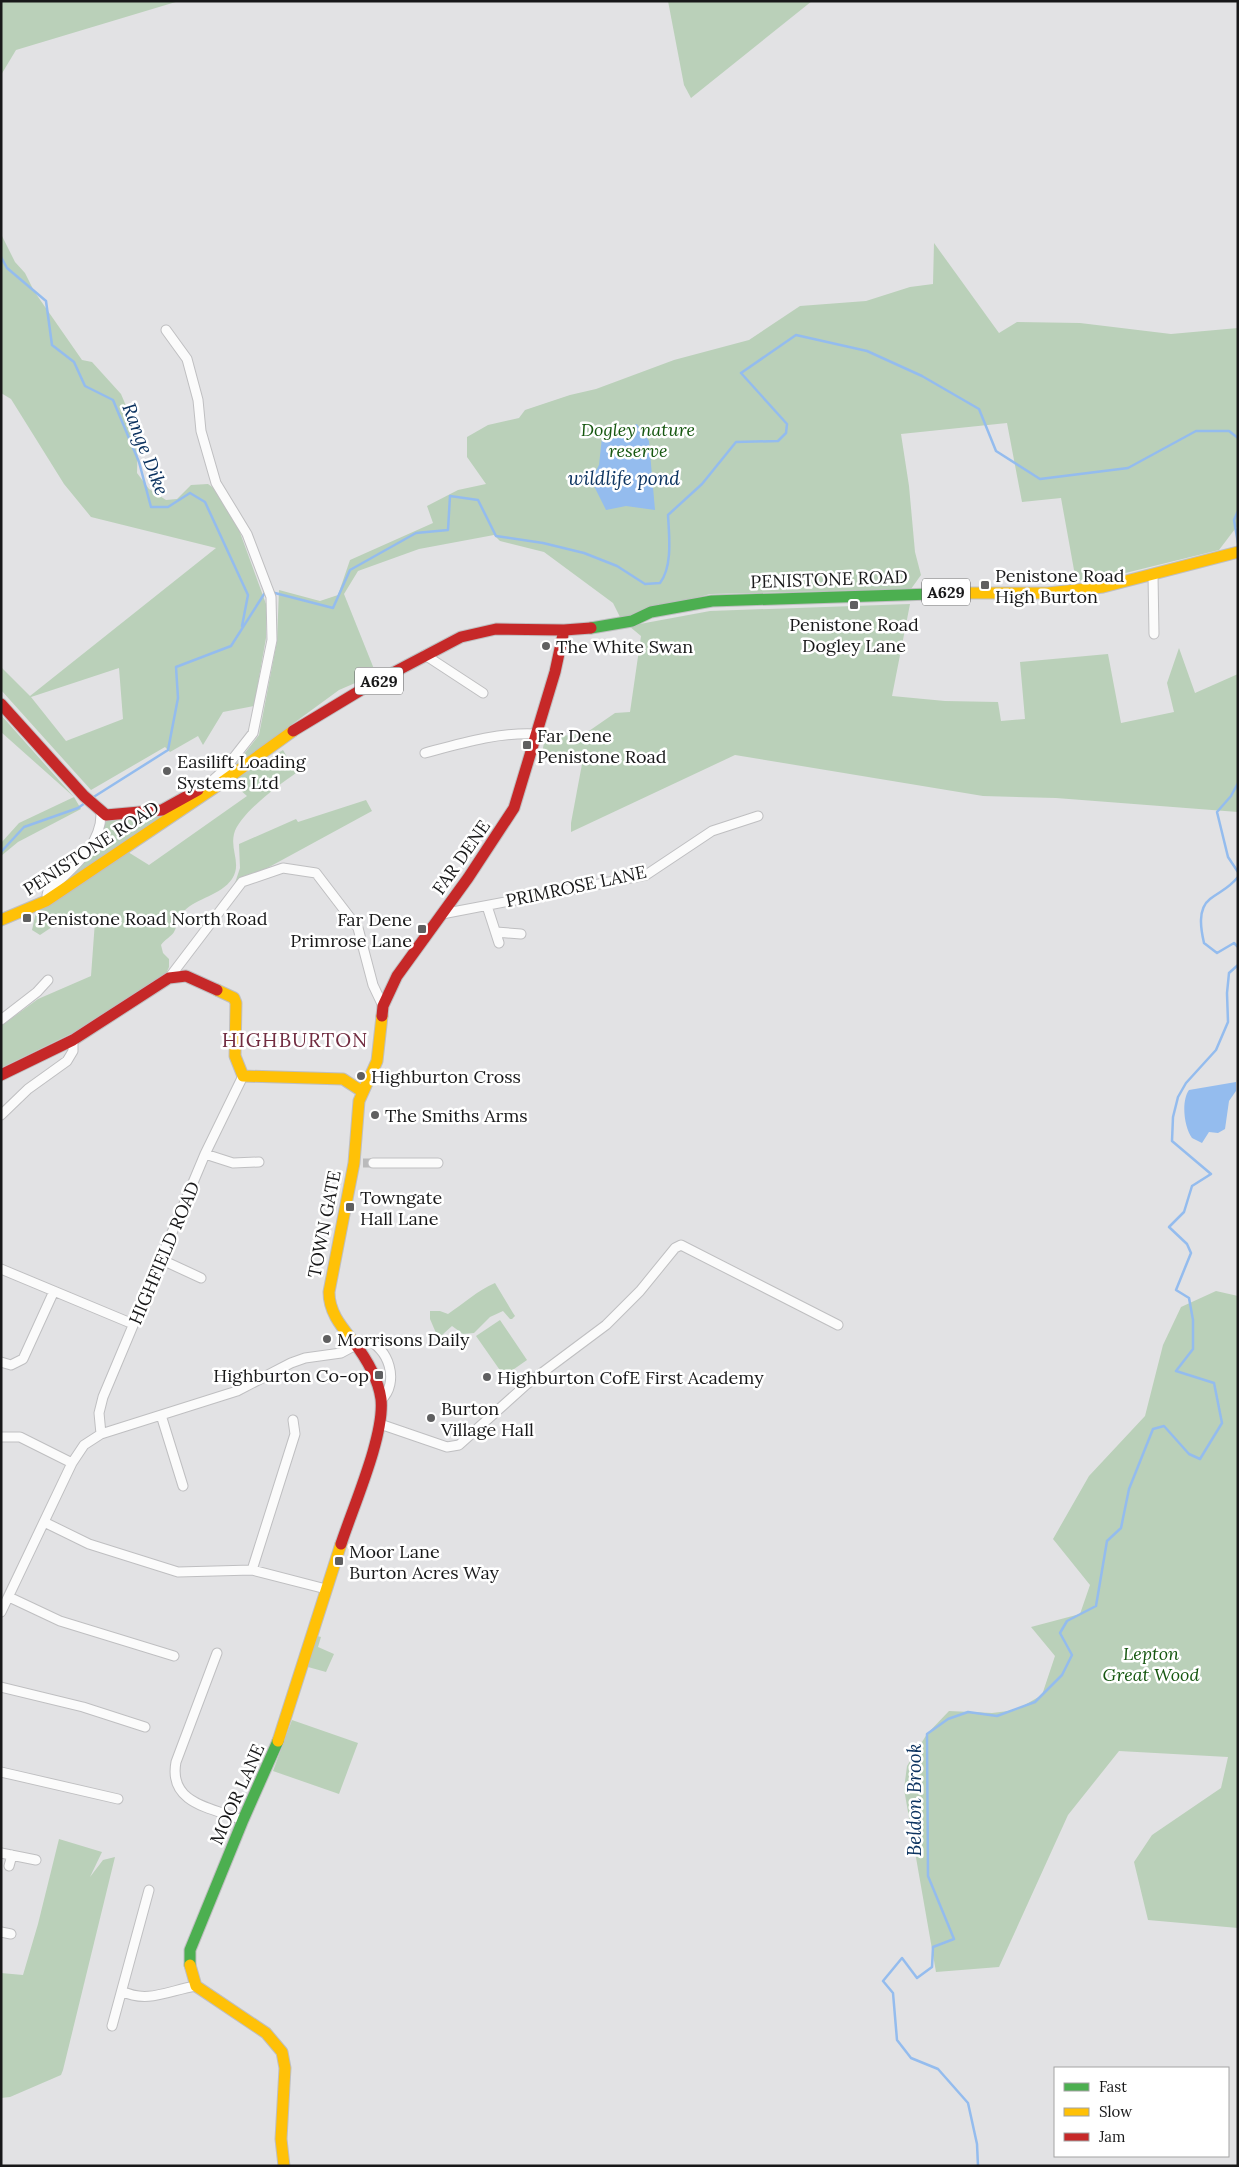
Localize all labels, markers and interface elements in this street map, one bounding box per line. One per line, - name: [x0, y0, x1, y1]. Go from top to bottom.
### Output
- water label: Range Dike: [117, 399, 175, 499]
- park label: Dogley nature reserve: [581, 418, 695, 462]
- water label: wildlife pond: [568, 466, 680, 490]
- place label: Penistone Road High Burton: [995, 564, 1125, 608]
- street label: PENISTONE ROAD: [750, 565, 908, 593]
- road number: A629: [922, 578, 970, 606]
- marker: Penistone Road High Burton: [979, 579, 991, 591]
- marker: Penistone Road Dogley Lane: [848, 599, 860, 611]
- place label: Penistone Road Dogley Lane: [789, 613, 919, 657]
- place label: The White Swan: [556, 635, 693, 658]
- marker: The White Swan: [540, 640, 552, 652]
- road number: A629: [355, 668, 403, 694]
- place label: Far Dene Penistone Road: [537, 724, 667, 768]
- marker: Far Dene Penistone Road: [521, 739, 533, 751]
- place label: Easilift Loading Systems Ltd: [177, 750, 307, 794]
- marker: Easilift Loading Systems Ltd: [161, 765, 173, 777]
- street label: PENISTONE ROAD: [19, 796, 163, 900]
- street label: FAR DENE: [427, 815, 495, 899]
- street label: PRIMROSE LANE: [504, 860, 648, 912]
- place label: Penistone Road North Road: [37, 907, 268, 930]
- place label: Far Dene Primrose Lane: [290, 908, 412, 952]
- marker: Penistone Road North Road: [21, 912, 33, 924]
- marker: Far Dene Primrose Lane: [416, 923, 428, 935]
- district label: HIGHBURTON: [222, 1027, 368, 1052]
- place label: Highburton Cross: [371, 1065, 521, 1088]
- marker: Highburton Cross: [355, 1070, 367, 1082]
- place label: The Smiths Arms: [385, 1104, 528, 1127]
- marker: The Smiths Arms: [369, 1109, 381, 1121]
- street label: TOWN GATE: [302, 1168, 346, 1280]
- street label: HIGHFIELD ROAD: [123, 1178, 205, 1328]
- place label: Towngate Hall Lane: [360, 1186, 442, 1230]
- marker: Towngate Hall Lane: [344, 1201, 356, 1213]
- place label: Morrisons Daily: [337, 1328, 470, 1351]
- marker: Morrisons Daily: [321, 1333, 333, 1345]
- place label: Highburton Co-op: [213, 1364, 369, 1387]
- place label: Highburton CofE First Academy: [497, 1366, 764, 1389]
- marker: Highburton Co-op: [373, 1369, 385, 1381]
- marker: Highburton CofE First Academy: [481, 1371, 493, 1383]
- place label: Burton Village Hall: [440, 1397, 534, 1441]
- marker: Burton Village Hall: [425, 1412, 437, 1424]
- place label: Moor Lane Burton Acres Way: [349, 1540, 500, 1584]
- marker: Moor Lane Burton Acres Way: [333, 1555, 345, 1567]
- park label: Lepton Great Wood: [1103, 1642, 1199, 1686]
- street label: MOOR LANE: [205, 1740, 269, 1848]
- water label: Beldon Brook: [902, 1743, 926, 1857]
- legend: [1054, 2067, 1229, 2157]
- text: Fast: [1099, 2077, 1127, 2096]
- text: Slow: [1099, 2102, 1132, 2121]
- text: Jam: [1098, 2127, 1126, 2146]

